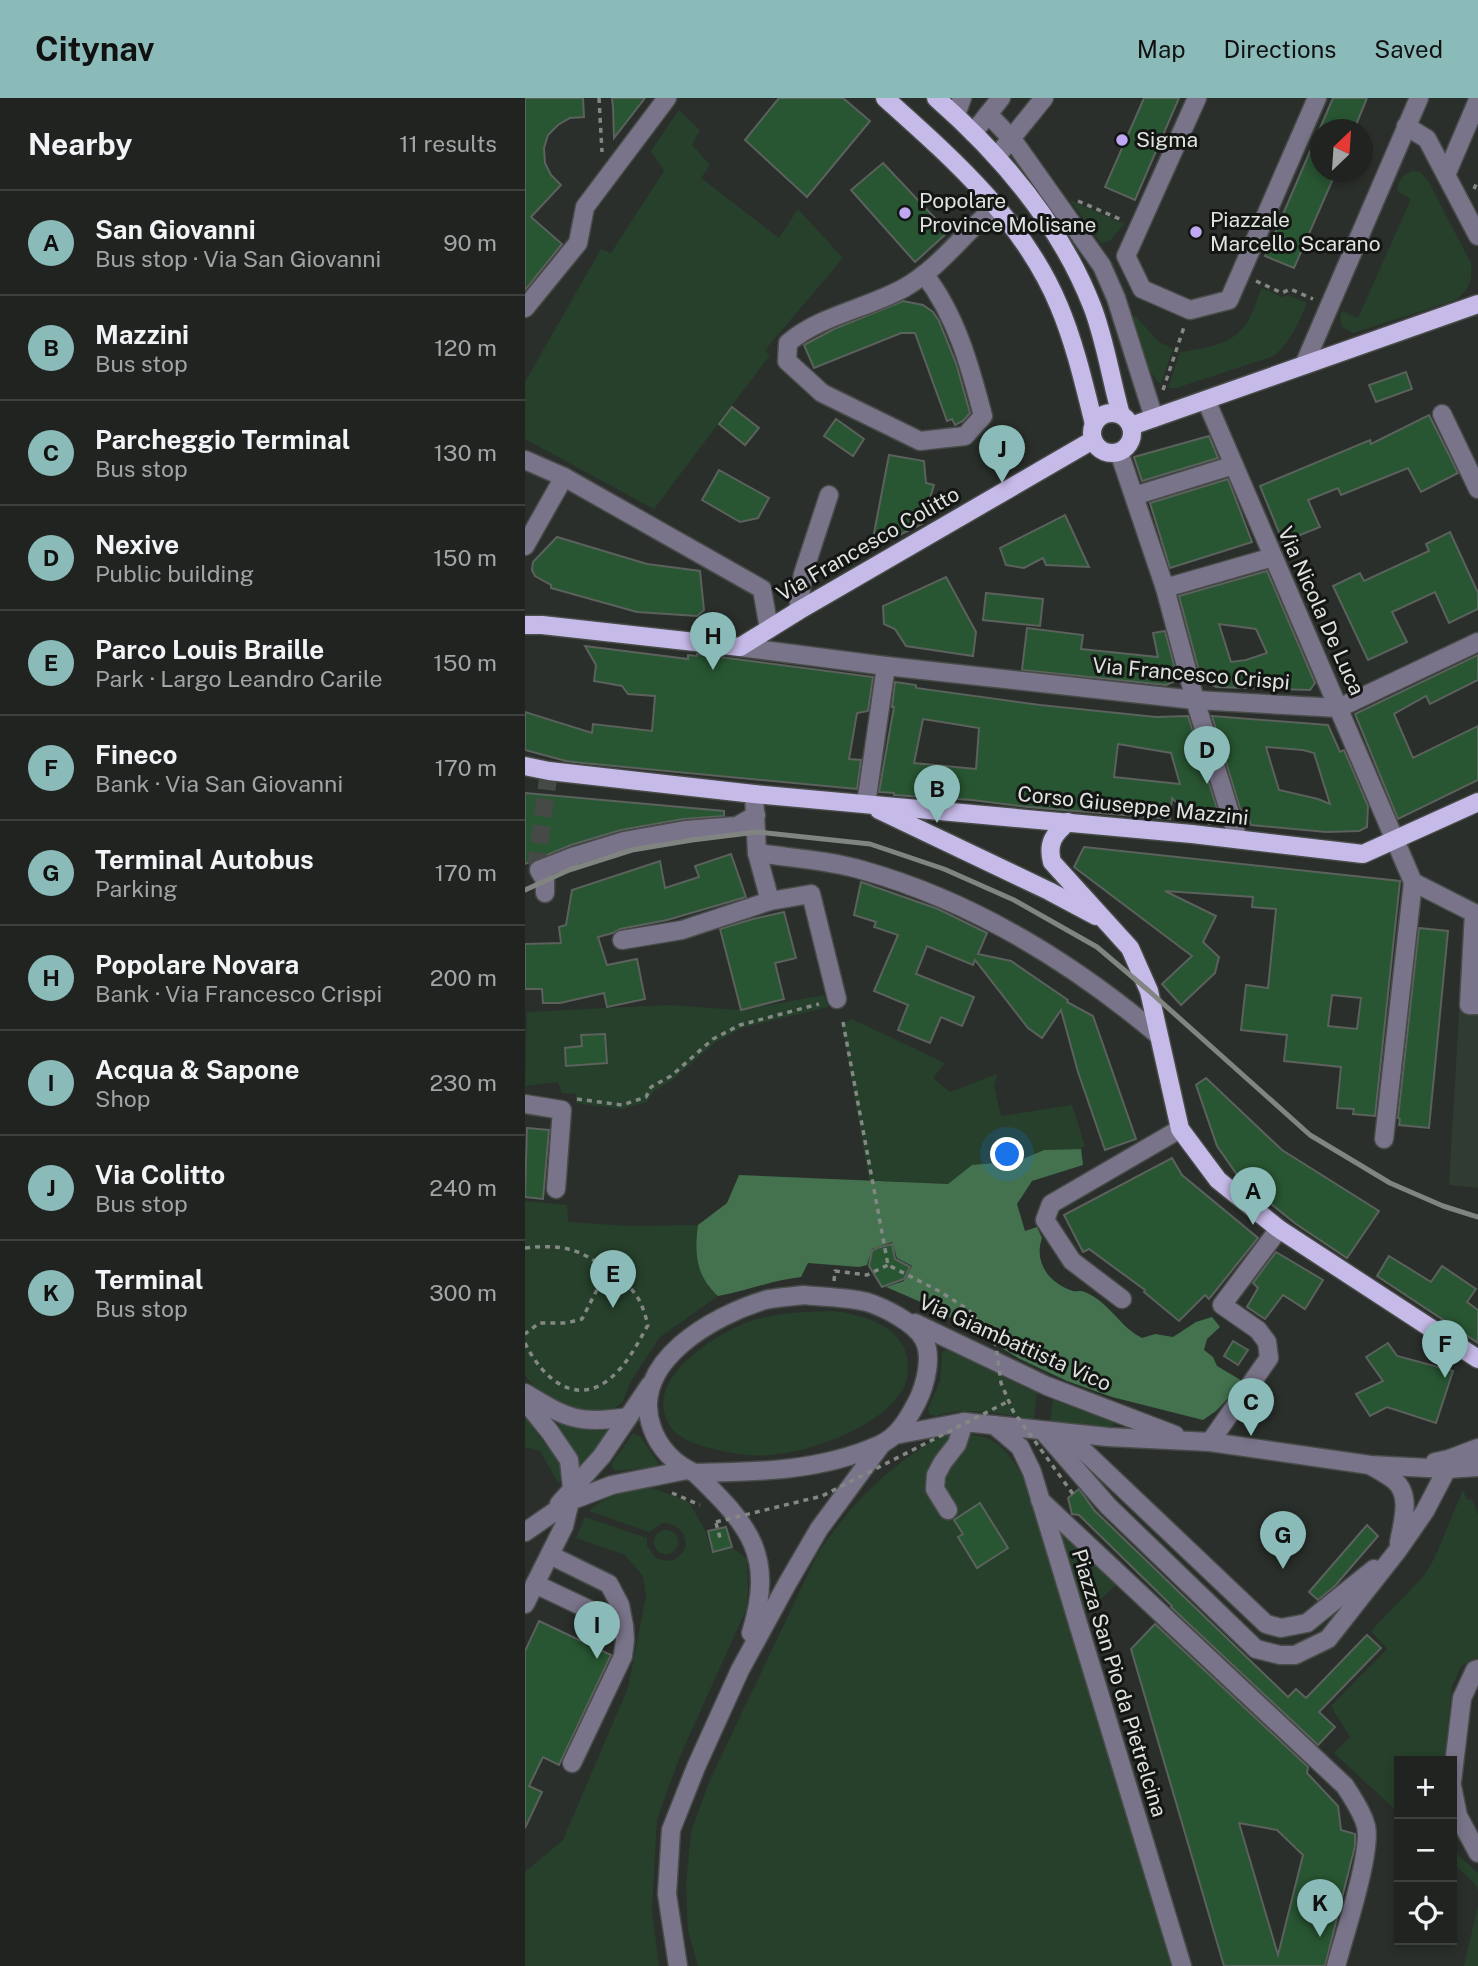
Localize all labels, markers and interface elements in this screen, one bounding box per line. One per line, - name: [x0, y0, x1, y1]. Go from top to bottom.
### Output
- text: Citynav: [35, 30, 155, 68]
- text: Map: [1137, 35, 1186, 63]
- text: Directions: [1224, 35, 1336, 63]
- text: Saved: [1374, 35, 1443, 63]
- north arrow: [1310, 119, 1373, 182]
- text: Nearby: [28, 126, 132, 162]
- place label: Sigma: [1136, 127, 1198, 152]
- text: 11 results: [399, 130, 497, 157]
- marker: Sigma: [1114, 132, 1130, 148]
- place label: Popolare Province Molisane: [919, 188, 1096, 237]
- marker: Popolare Province Molisane: [897, 205, 913, 221]
- place label: Piazzale Marcello Scarano: [1210, 207, 1381, 256]
- text: San Giovanni: [95, 214, 256, 245]
- marker: Piazzale Marcello Scarano: [1188, 224, 1204, 240]
- text: A: [43, 229, 59, 256]
- text: 90 m: [443, 229, 497, 256]
- text: Bus stop · Via San Giovanni: [95, 245, 381, 272]
- text: Mazzini: [95, 319, 189, 350]
- text: B: [43, 334, 59, 361]
- text: 120 m: [434, 334, 497, 361]
- text: Bus stop: [95, 350, 188, 377]
- text: Parcheggio Terminal: [95, 424, 350, 455]
- pin: J: [979, 425, 1025, 483]
- text: C: [43, 439, 59, 466]
- text: 130 m: [434, 439, 497, 466]
- text: Bus stop: [95, 455, 188, 482]
- street label: Via Francesco Colitto: [772, 481, 964, 606]
- street label: Via Nicola De Luca: [1273, 523, 1370, 699]
- text: Nexive: [95, 529, 179, 560]
- text: D: [43, 544, 59, 571]
- text: 150 m: [433, 544, 497, 571]
- text: Public building: [95, 560, 254, 587]
- pin: H: [690, 612, 736, 670]
- text: Parco Louis Braille: [95, 634, 324, 665]
- text: E: [44, 649, 58, 676]
- text: 150 m: [433, 649, 497, 676]
- street label: Via Francesco Crispi: [1091, 652, 1291, 695]
- text: Park · Largo Leandro Carile: [95, 665, 382, 692]
- pin: D: [1184, 726, 1230, 784]
- text: Fineco: [95, 739, 178, 770]
- text: F: [44, 754, 58, 781]
- text: 170 m: [435, 754, 497, 781]
- pin: B: [914, 765, 960, 823]
- text: Bank · Via San Giovanni: [95, 770, 343, 797]
- street label: Corso Giuseppe Mazzini: [1016, 781, 1250, 830]
- text: Terminal Autobus: [95, 844, 314, 875]
- text: G: [42, 859, 60, 886]
- text: 170 m: [435, 859, 497, 886]
- text: Parking: [95, 875, 177, 902]
- text: Popolare Novara: [95, 949, 299, 980]
- text: H: [42, 964, 60, 991]
- text: 200 m: [430, 964, 497, 991]
- text: Bank · Via Francesco Crispi: [95, 980, 382, 1007]
- text: Acqua & Sapone: [95, 1054, 299, 1085]
- text: I: [47, 1069, 55, 1096]
- text: 230 m: [429, 1069, 497, 1096]
- text: Shop: [95, 1085, 150, 1112]
- your location: [990, 1137, 1024, 1171]
- text: Via Colitto: [95, 1159, 225, 1190]
- pin: A: [1230, 1167, 1276, 1225]
- text: J: [46, 1174, 56, 1201]
- text: 240 m: [429, 1174, 497, 1201]
- text: Bus stop: [95, 1190, 188, 1217]
- pin: E: [590, 1250, 636, 1308]
- text: Terminal: [95, 1264, 204, 1295]
- text: K: [43, 1279, 59, 1306]
- text: 300 m: [429, 1279, 497, 1306]
- street label: Via Giambattista Vico: [915, 1289, 1115, 1396]
- text: Bus stop: [95, 1295, 188, 1322]
- pin: F: [1422, 1320, 1468, 1378]
- pin: C: [1228, 1378, 1274, 1436]
- pin: G: [1260, 1511, 1306, 1569]
- street label: Piazza San Pio da Pietrelcina: [1067, 1546, 1172, 1820]
- pin: I: [574, 1601, 620, 1659]
- map controls: [1394, 1756, 1457, 1945]
- button: +: [1394, 1756, 1457, 1819]
- button: −: [1394, 1819, 1457, 1882]
- pin: K: [1297, 1879, 1343, 1937]
- button: locate: [1394, 1882, 1457, 1945]

